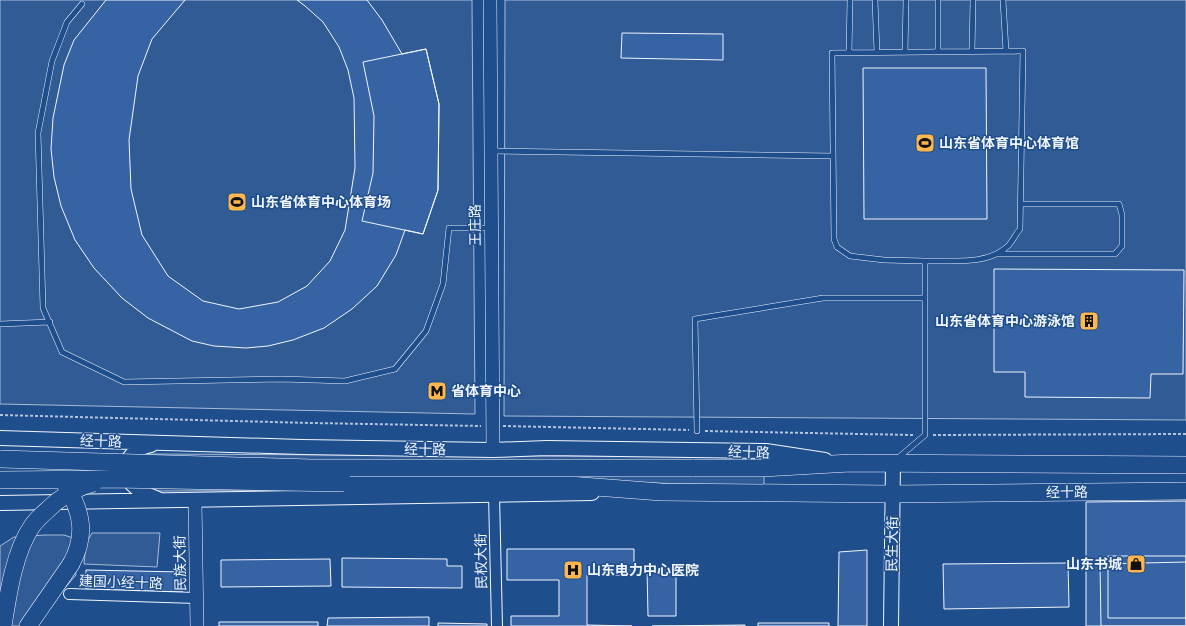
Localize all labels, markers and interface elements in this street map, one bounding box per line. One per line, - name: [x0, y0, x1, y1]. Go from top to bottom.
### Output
- sports icon: 山东省体育中心体育馆: [914, 132, 936, 154]
- place label: 山东省体育中心体育馆: [939, 134, 1079, 152]
- sports icon: 山东省体育中心体育场: [226, 191, 248, 213]
- place label: 山东省体育中心体育场: [251, 193, 391, 211]
- street label: 王庄路: [466, 204, 484, 246]
- building icon: 山东省体育中心游泳馆: [1078, 310, 1100, 332]
- place label: 山东省体育中心游泳馆: [935, 312, 1075, 330]
- metro station icon: 省体育中心: [426, 380, 448, 402]
- place label: 省体育中心: [451, 382, 521, 400]
- street label: 经十路: [80, 431, 122, 451]
- street label: 经十路: [404, 440, 446, 458]
- street label: 经十路: [728, 442, 770, 462]
- street label: 经十路: [1046, 483, 1088, 501]
- street label: 民生大街: [883, 516, 901, 572]
- street label: 民权大街: [472, 533, 490, 589]
- street label: 民族大街: [171, 535, 189, 591]
- shop icon: 山东书城: [1125, 553, 1147, 575]
- place label: 山东书城: [1066, 555, 1122, 573]
- hospital icon: 山东电力中心医院: [562, 559, 584, 581]
- place label: 山东电力中心医院: [587, 561, 699, 579]
- street label: 建国小经十路: [79, 572, 163, 592]

